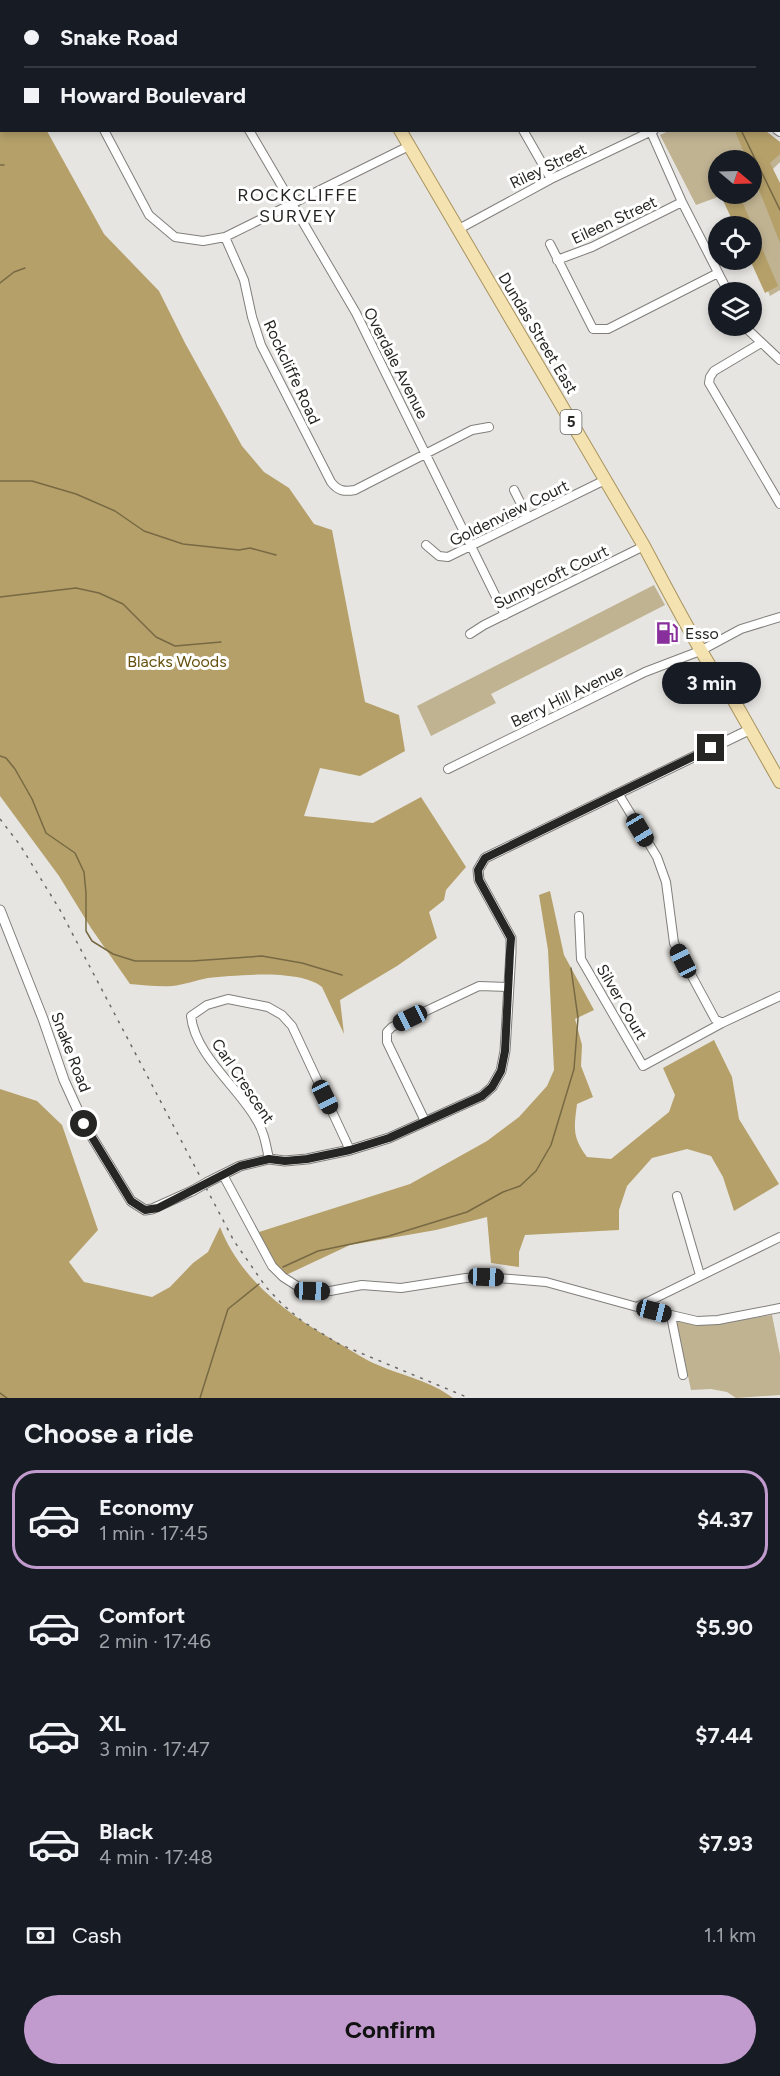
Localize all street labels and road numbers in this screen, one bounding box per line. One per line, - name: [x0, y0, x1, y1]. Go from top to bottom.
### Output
- street label: Riley Street: [507, 139, 589, 193]
- street label: Eileen Street: [568, 192, 660, 248]
- street label: Dundas Street East: [494, 269, 582, 397]
- street label: Overdale Avenue: [360, 304, 432, 422]
- street label: Rockcliffe Road: [260, 317, 324, 427]
- road number: 5: [560, 410, 582, 434]
- street label: Goldenview Court: [446, 476, 572, 550]
- street label: Sunnycroft Court: [491, 541, 611, 613]
- street label: Berry Hill Avenue: [508, 660, 626, 731]
- street label: Silver Court: [593, 961, 651, 1043]
- street label: Snake Road: [47, 1009, 95, 1095]
- street label: Carl Crescent: [208, 1035, 278, 1127]

